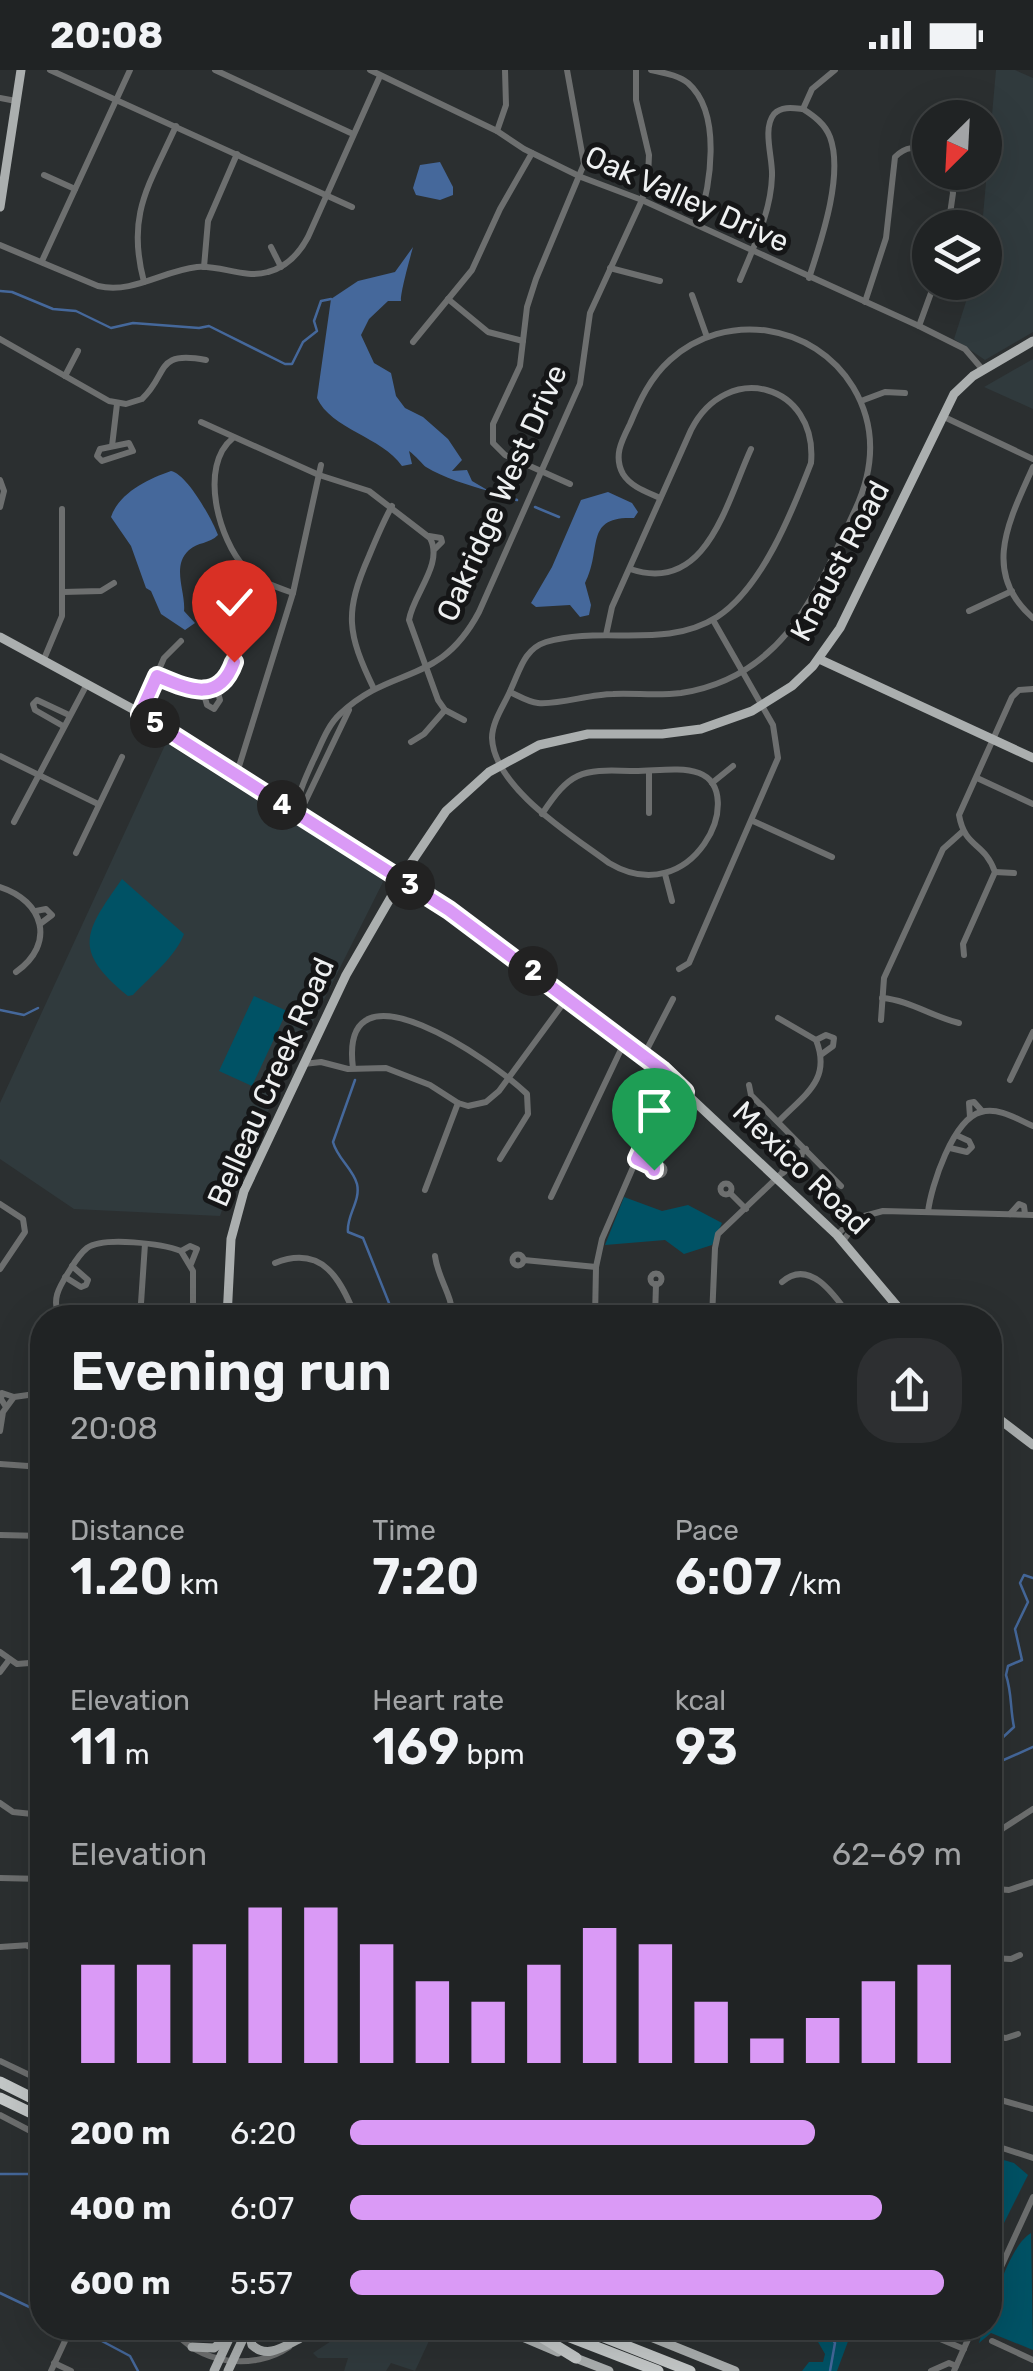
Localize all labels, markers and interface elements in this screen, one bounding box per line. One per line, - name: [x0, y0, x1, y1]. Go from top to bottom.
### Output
- text: 20:08: [50, 12, 163, 58]
- north arrow: [912, 100, 1002, 190]
- map controls: [912, 100, 1002, 300]
- street label: Oak Valley Drive: [580, 138, 794, 260]
- button: layers: [912, 210, 1002, 300]
- street label: Oakridge West Drive: [429, 359, 575, 627]
- street label: Knaust Road: [783, 475, 897, 647]
- pin: [192, 560, 277, 663]
- icon: check: [207, 575, 262, 630]
- pin: 5: [130, 698, 180, 748]
- text: 5: [146, 706, 164, 739]
- pin: 4: [257, 780, 307, 830]
- text: 4: [272, 788, 292, 821]
- pin: 3: [385, 860, 435, 910]
- text: 3: [401, 868, 419, 901]
- pin: 2: [508, 946, 558, 996]
- street label: Belleau Creek Road: [200, 952, 342, 1212]
- text: 2: [524, 954, 542, 987]
- pin: [612, 1068, 697, 1171]
- icon: arrive: [627, 1083, 682, 1138]
- street label: Mexico Road: [725, 1094, 877, 1242]
- button: share: [857, 1338, 962, 1443]
- text: Evening run: [70, 1339, 392, 1404]
- text: 20:08: [70, 1409, 158, 1447]
- text: Distance: [70, 1514, 185, 1547]
- text: Time: [372, 1514, 436, 1547]
- text: Pace: [675, 1514, 739, 1547]
- text: 1.20: [70, 1547, 173, 1607]
- text: 7:20: [372, 1547, 479, 1607]
- text: 6:07: [675, 1547, 782, 1607]
- text: km: [173, 1568, 219, 1601]
- text: /km: [782, 1568, 842, 1601]
- text: Elevation: [70, 1684, 190, 1717]
- text: Heart rate: [372, 1684, 504, 1717]
- text: kcal: [675, 1684, 726, 1717]
- text: 11: [70, 1717, 118, 1777]
- text: 169: [372, 1717, 460, 1777]
- text: 93: [675, 1717, 738, 1777]
- text: m: [118, 1738, 150, 1771]
- text: bpm: [460, 1738, 525, 1771]
- text: Elevation: [70, 1835, 207, 1873]
- text: 62–69 m: [832, 1835, 962, 1873]
- text: 200 m: [70, 2114, 170, 2152]
- text: 6:20: [230, 2114, 297, 2152]
- text: 400 m: [70, 2189, 172, 2227]
- text: 6:07: [230, 2189, 294, 2227]
- text: 600 m: [70, 2264, 170, 2302]
- text: 5:57: [230, 2264, 293, 2302]

